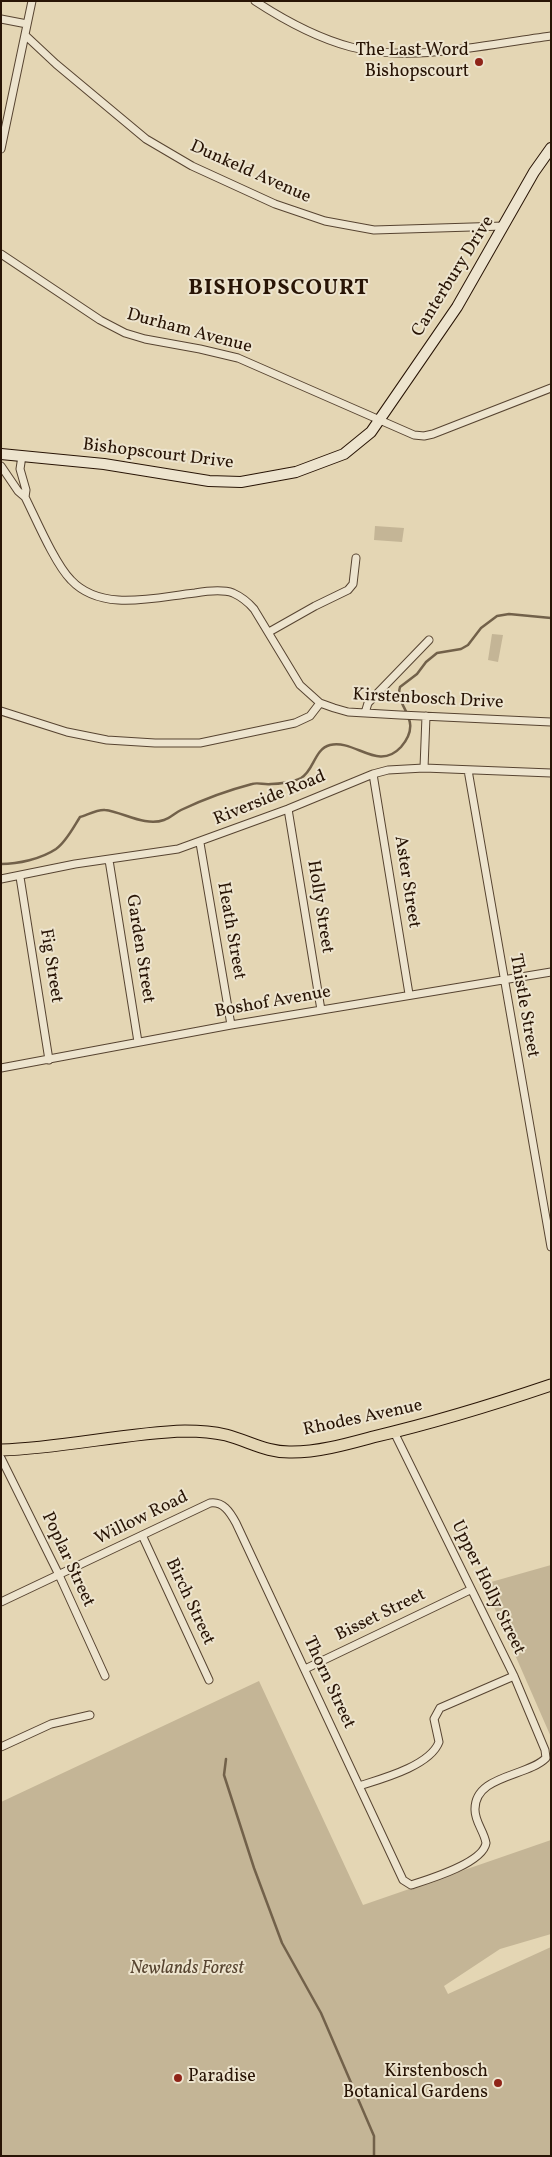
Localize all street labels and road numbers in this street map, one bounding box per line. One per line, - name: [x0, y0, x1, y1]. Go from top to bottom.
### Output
- street label: Dunkeld Avenue: [186, 137, 314, 209]
- street label: Canterbury Drive: [408, 213, 500, 341]
- street label: Durham Avenue: [124, 305, 254, 359]
- street label: Bishopscourt Drive: [81, 435, 235, 475]
- street label: Kirstenbosch Drive: [352, 685, 504, 715]
- street label: Riverside Road: [211, 767, 329, 831]
- street label: Aster Street: [388, 834, 424, 930]
- street label: Holly Street: [301, 859, 337, 955]
- street label: Heath Street: [211, 881, 249, 981]
- street label: Garden Street: [120, 893, 158, 1005]
- street label: Fig Street: [33, 927, 67, 1005]
- street label: Thistle Street: [503, 952, 543, 1060]
- street label: Boshof Avenue: [213, 982, 333, 1024]
- street label: Rhodes Avenue: [301, 1396, 425, 1442]
- street label: Willow Road: [92, 1487, 192, 1551]
- street label: Poplar Street: [36, 1509, 98, 1611]
- street label: Upper Holly Street: [445, 1517, 529, 1659]
- street label: Birch Street: [160, 1555, 218, 1649]
- street label: Bisset Street: [332, 1585, 430, 1647]
- street label: Thorn Street: [297, 1633, 359, 1733]

